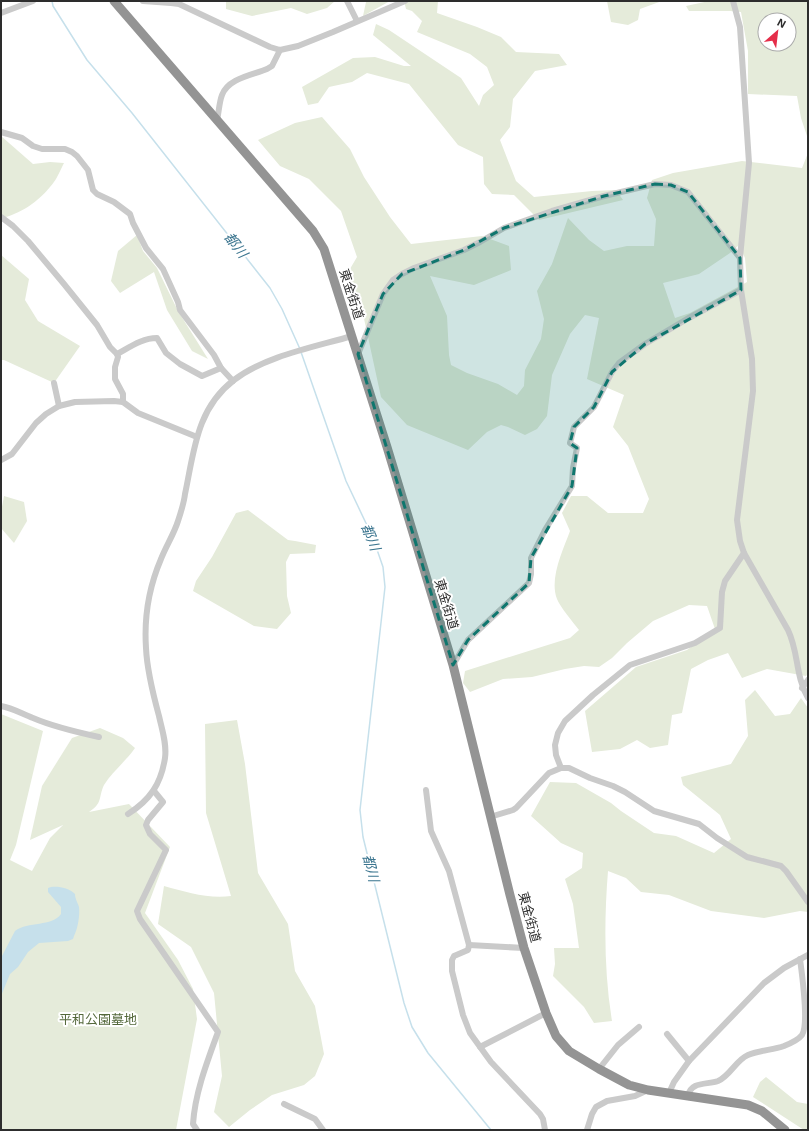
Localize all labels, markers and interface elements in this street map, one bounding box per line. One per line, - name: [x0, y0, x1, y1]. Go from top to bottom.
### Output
- north arrow: [757, 12, 797, 52]
- text: N: [775, 15, 789, 30]
- water label: 都川: [221, 228, 253, 263]
- street label: 東金街道: [336, 267, 368, 321]
- water label: 都川: [358, 521, 385, 555]
- street label: 東金街道: [432, 577, 462, 631]
- water label: 都川: [360, 852, 384, 885]
- street label: 東金街道: [516, 890, 544, 944]
- park label: 平和公園墓地: [59, 1011, 137, 1027]

